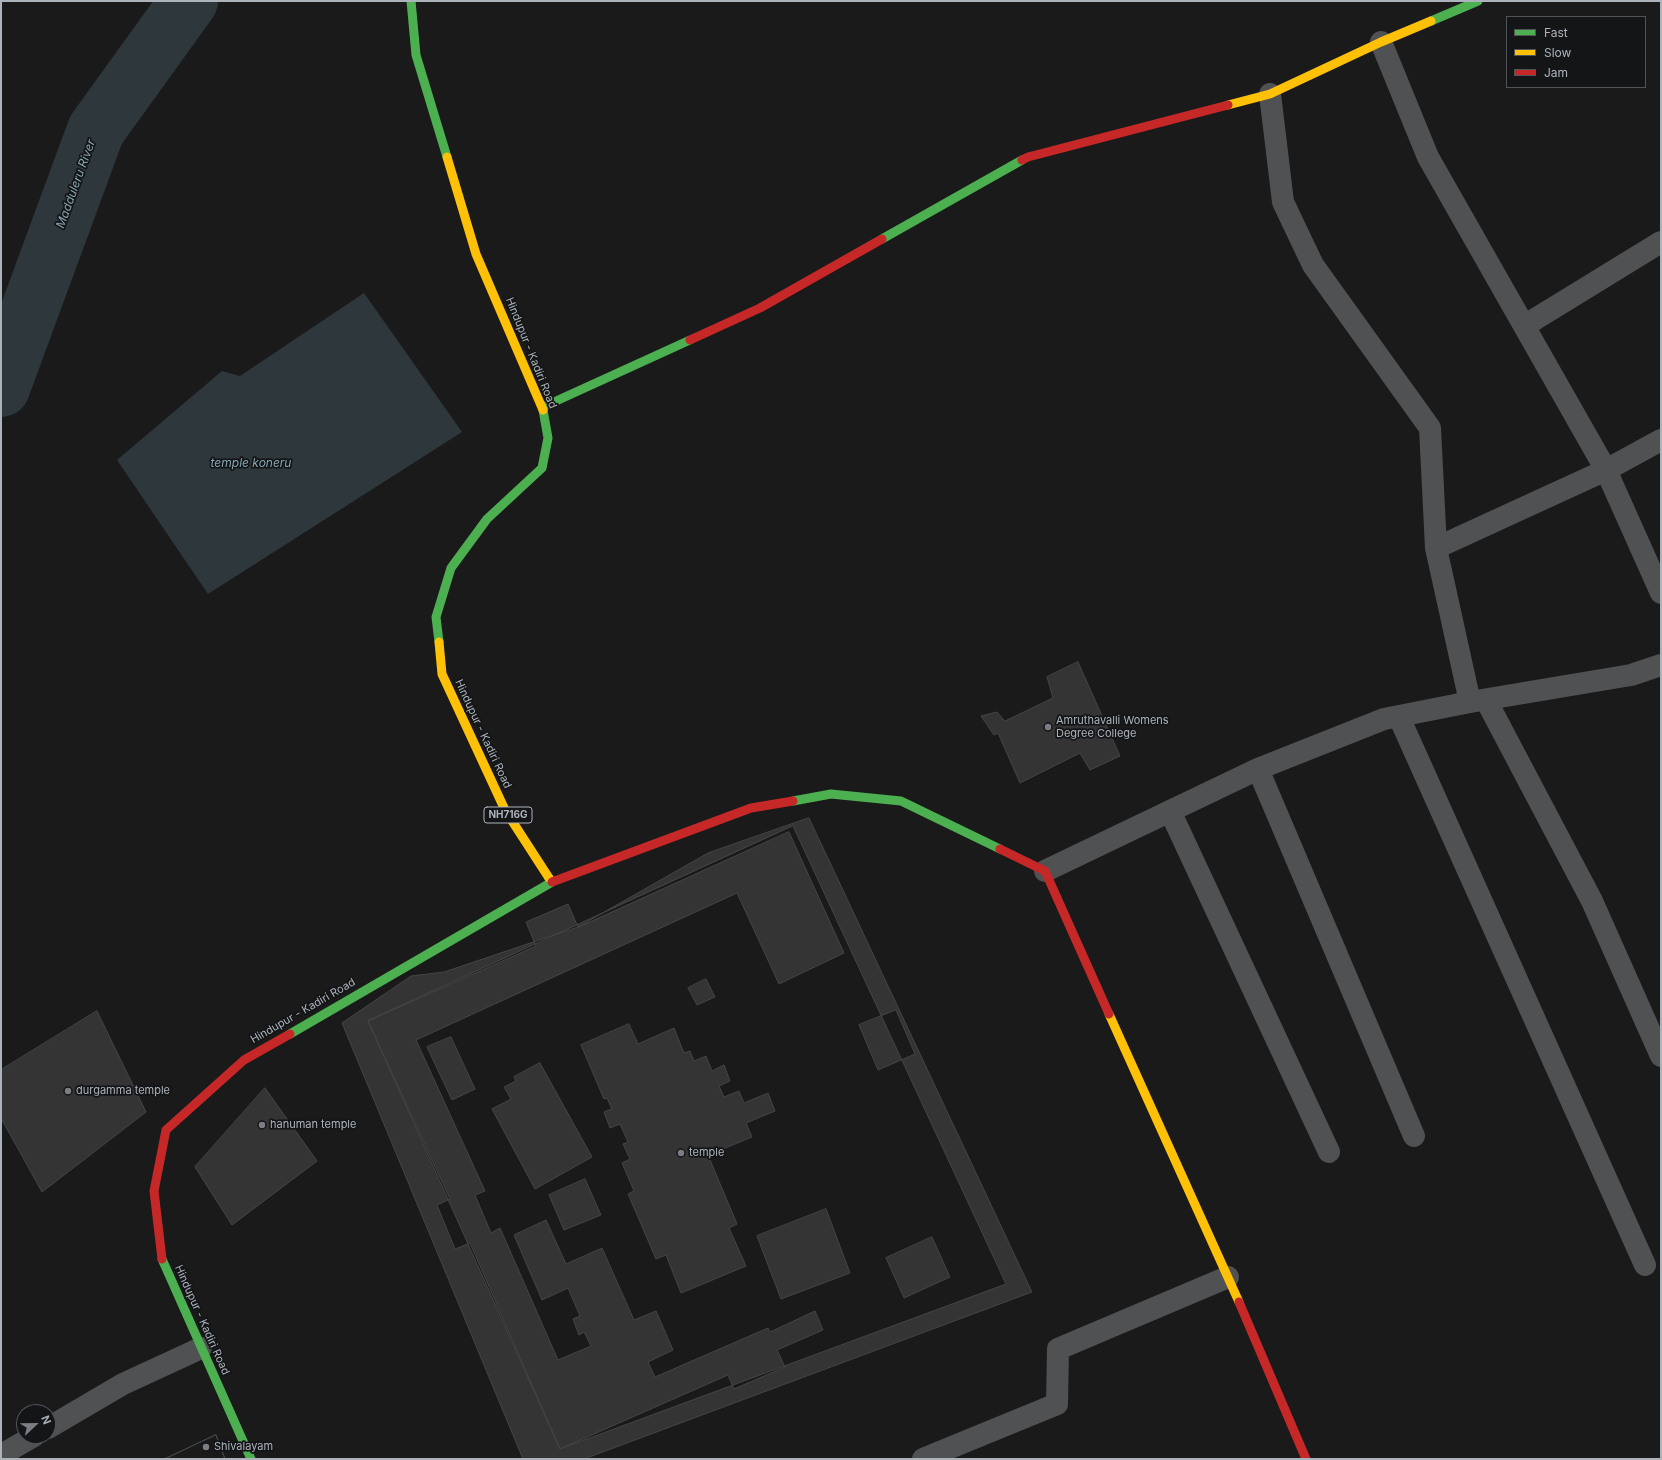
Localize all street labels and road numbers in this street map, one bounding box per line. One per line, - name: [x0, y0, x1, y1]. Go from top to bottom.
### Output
- street label: Hindupur - Kadiri Road: [503, 295, 559, 411]
- street label: Hindupur - Kadiri Road: [452, 677, 514, 791]
- road number: NH716G: [484, 807, 532, 823]
- street label: Hindupur - Kadiri Road: [248, 976, 358, 1046]
- street label: Hindupur - Kadiri Road: [172, 1263, 232, 1377]

